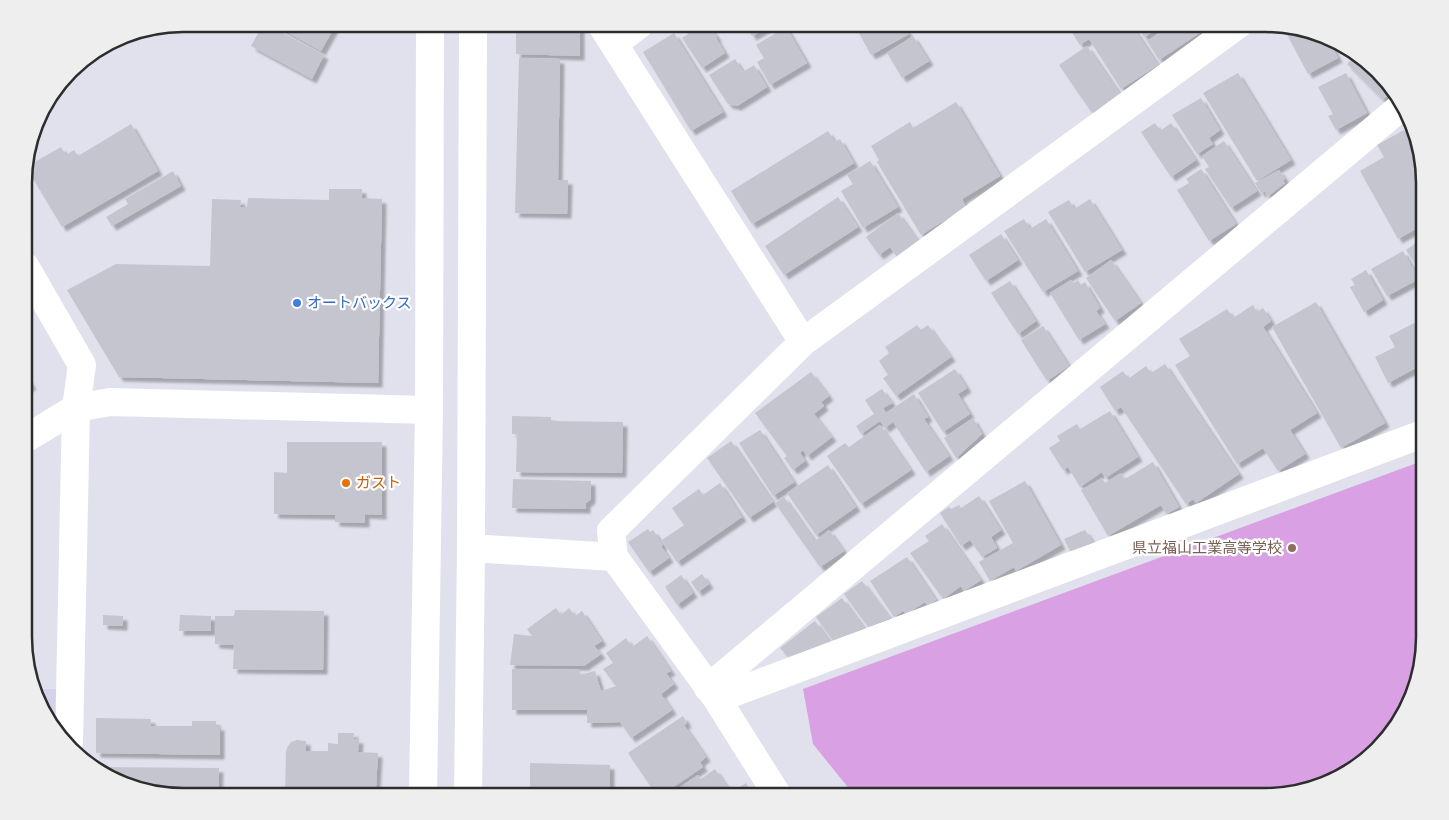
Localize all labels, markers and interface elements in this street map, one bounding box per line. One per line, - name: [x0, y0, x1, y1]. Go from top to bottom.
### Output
- place label: オートバックス: [307, 294, 412, 312]
- marker: オートバックス: [291, 297, 303, 309]
- place label: ガスト: [356, 474, 401, 492]
- marker: ガスト: [340, 477, 352, 489]
- place label: 県立福山工業高等学校: [1132, 539, 1282, 557]
- marker: 県立福山工業高等学校: [1286, 542, 1298, 554]

